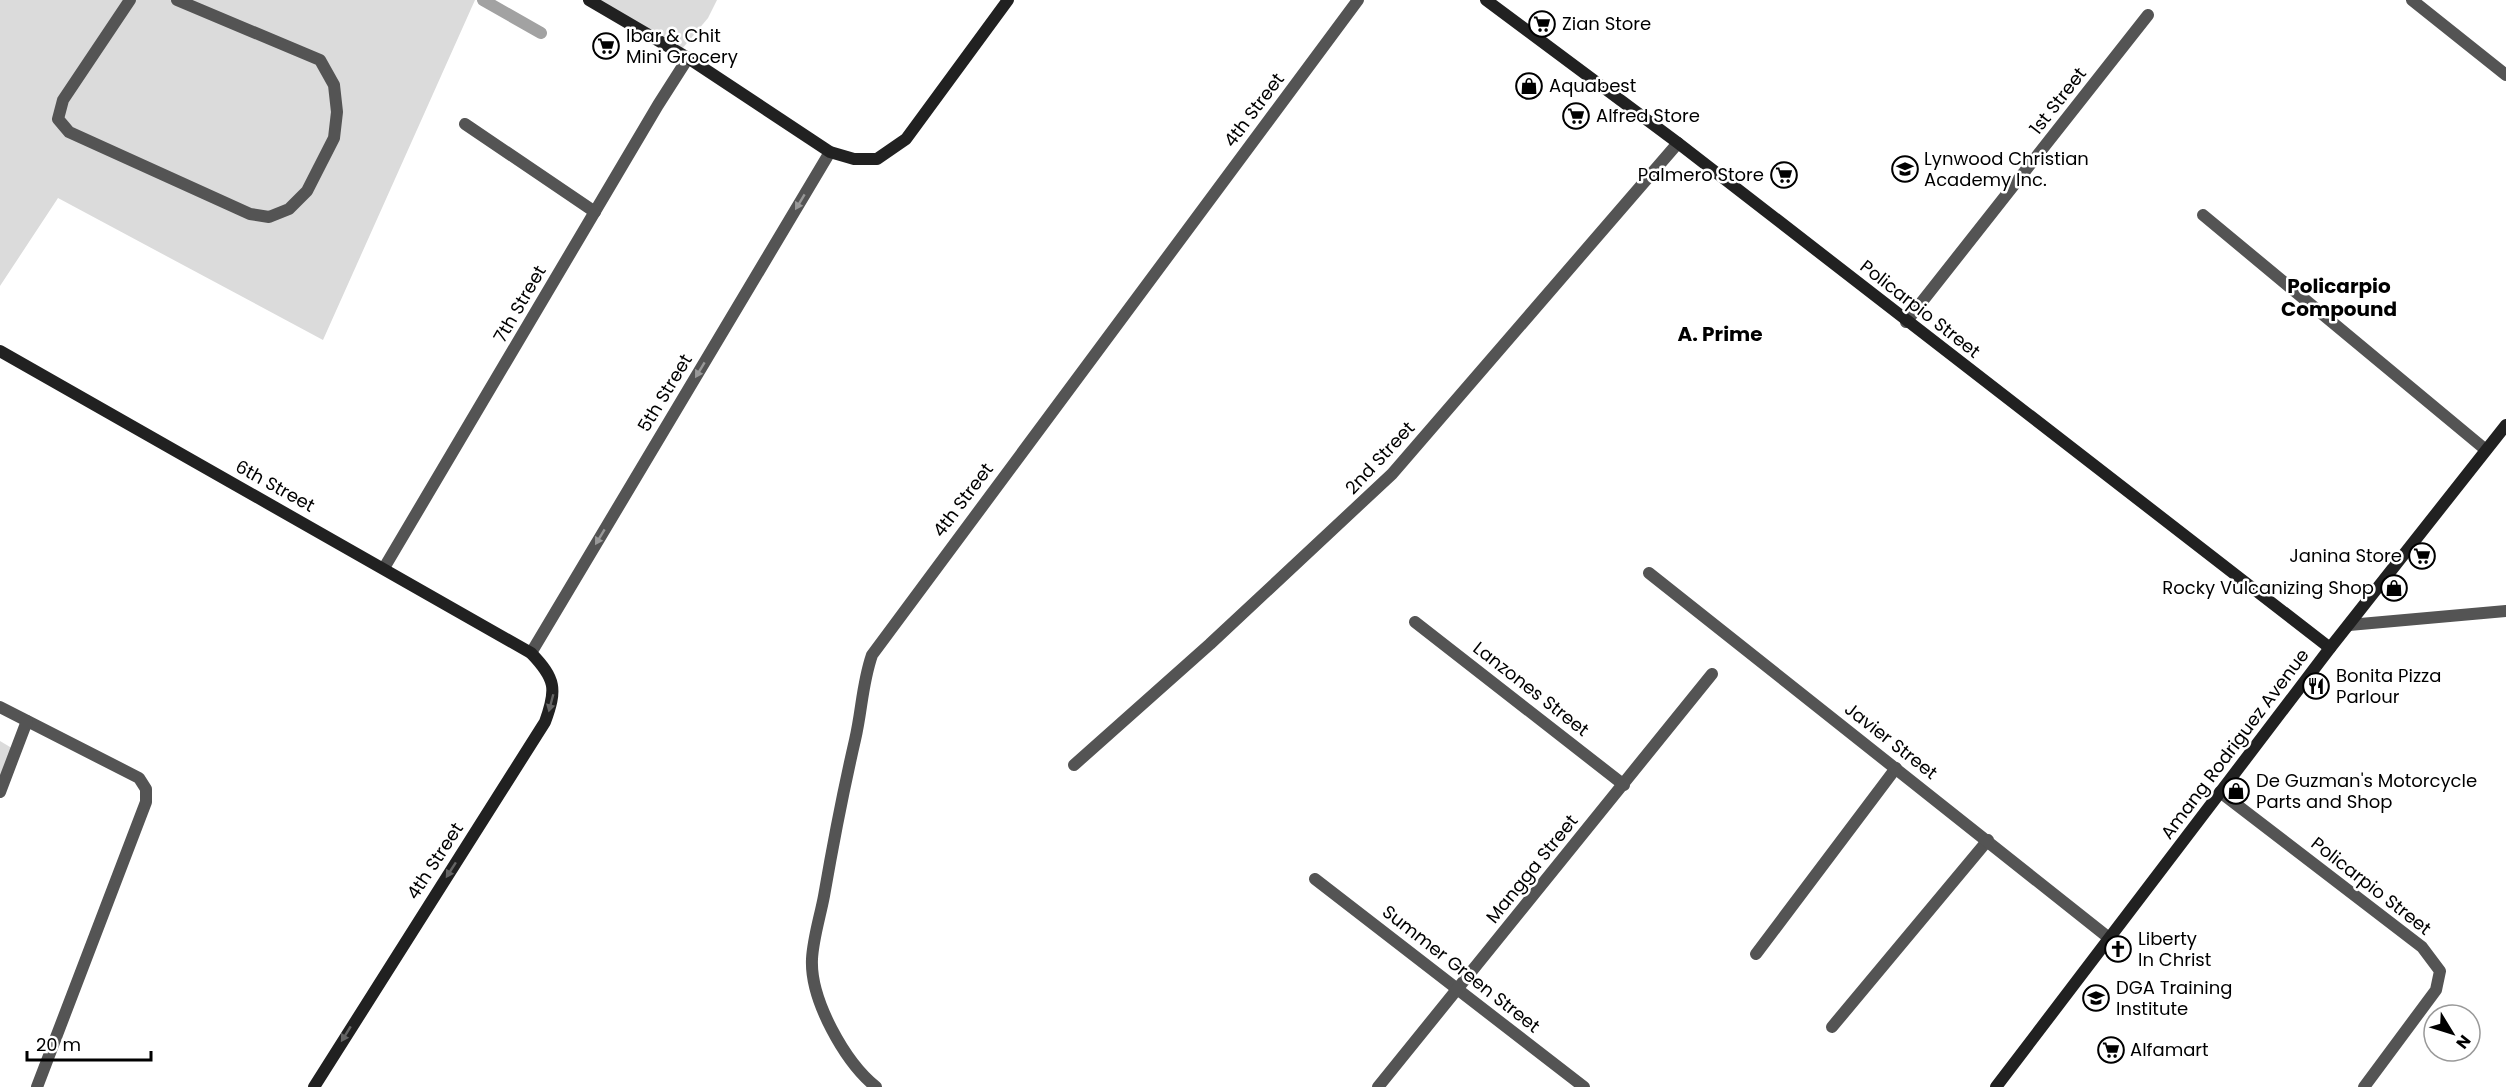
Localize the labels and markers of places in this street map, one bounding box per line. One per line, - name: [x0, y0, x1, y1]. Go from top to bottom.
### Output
- supermarket icon: Zian Store: [1527, 9, 1557, 39]
- place label: Zian Store: [1562, 11, 1651, 36]
- place label: Ibar & Chit Mini Grocery: [626, 23, 738, 69]
- supermarket icon: Ibar & Chit Mini Grocery: [591, 31, 621, 61]
- shop icon: Aquabest: [1514, 71, 1544, 101]
- place label: Aquabest: [1549, 73, 1636, 98]
- supermarket icon: Alfred Store: [1561, 101, 1591, 131]
- place label: Alfred Store: [1596, 103, 1700, 128]
- place label: Lynwood Christian Academy Inc.: [1924, 146, 2089, 192]
- school or university icon: Lynwood Christian Academy Inc.: [1890, 154, 1920, 184]
- supermarket icon: Palmero Store: [1769, 160, 1799, 190]
- place label: Palmero Store: [1638, 162, 1764, 187]
- supermarket icon: Janina Store: [2407, 541, 2437, 571]
- place label: Janina Store: [2289, 543, 2402, 568]
- shop icon: Rocky Vulcanizing Shop: [2379, 573, 2409, 603]
- place label: Rocky Vulcanizing Shop: [2162, 575, 2374, 600]
- place label: Bonita Pizza Parlour: [2336, 663, 2441, 709]
- restaurant icon: Bonita Pizza Parlour: [2301, 671, 2331, 701]
- place label: De Guzman's Motorcycle Parts and Shop: [2256, 768, 2477, 814]
- shop icon: De Guzman's Motorcycle Parts and Shop: [2221, 776, 2251, 806]
- place label: Liberty In Christ: [2138, 926, 2211, 972]
- church icon: Liberty In Christ: [2103, 934, 2133, 964]
- place label: DGA Training Institute: [2116, 975, 2232, 1021]
- school or university icon: DGA Training Institute: [2081, 983, 2111, 1013]
- supermarket icon: Alfamart: [2096, 1035, 2126, 1065]
- place label: Alfamart: [2130, 1037, 2209, 1062]

